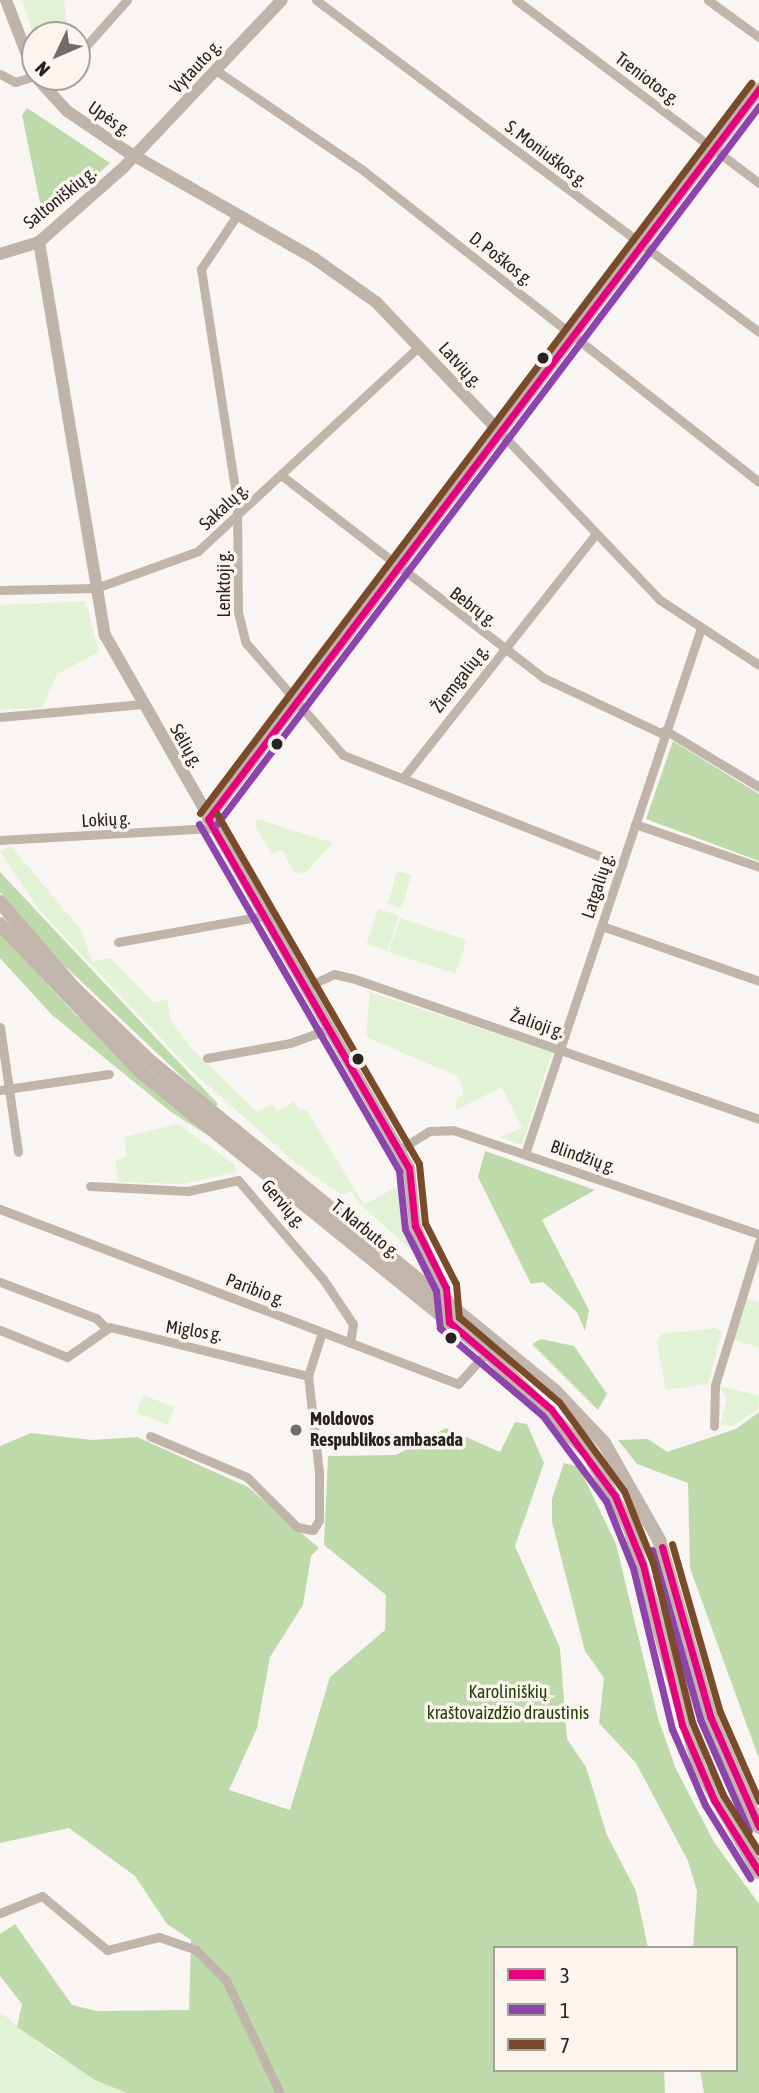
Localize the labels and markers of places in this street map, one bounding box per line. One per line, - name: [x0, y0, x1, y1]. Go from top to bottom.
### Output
- unlabelled marker: [536, 351, 550, 365]
- unlabelled marker: [270, 737, 284, 751]
- unlabelled marker: [351, 1052, 365, 1066]
- unlabelled marker: [444, 1331, 458, 1345]
- place label: Moldovos Respublikos ambasada: [310, 1409, 463, 1452]
- marker: Moldovos Respublikos ambasada: [288, 1422, 304, 1438]

